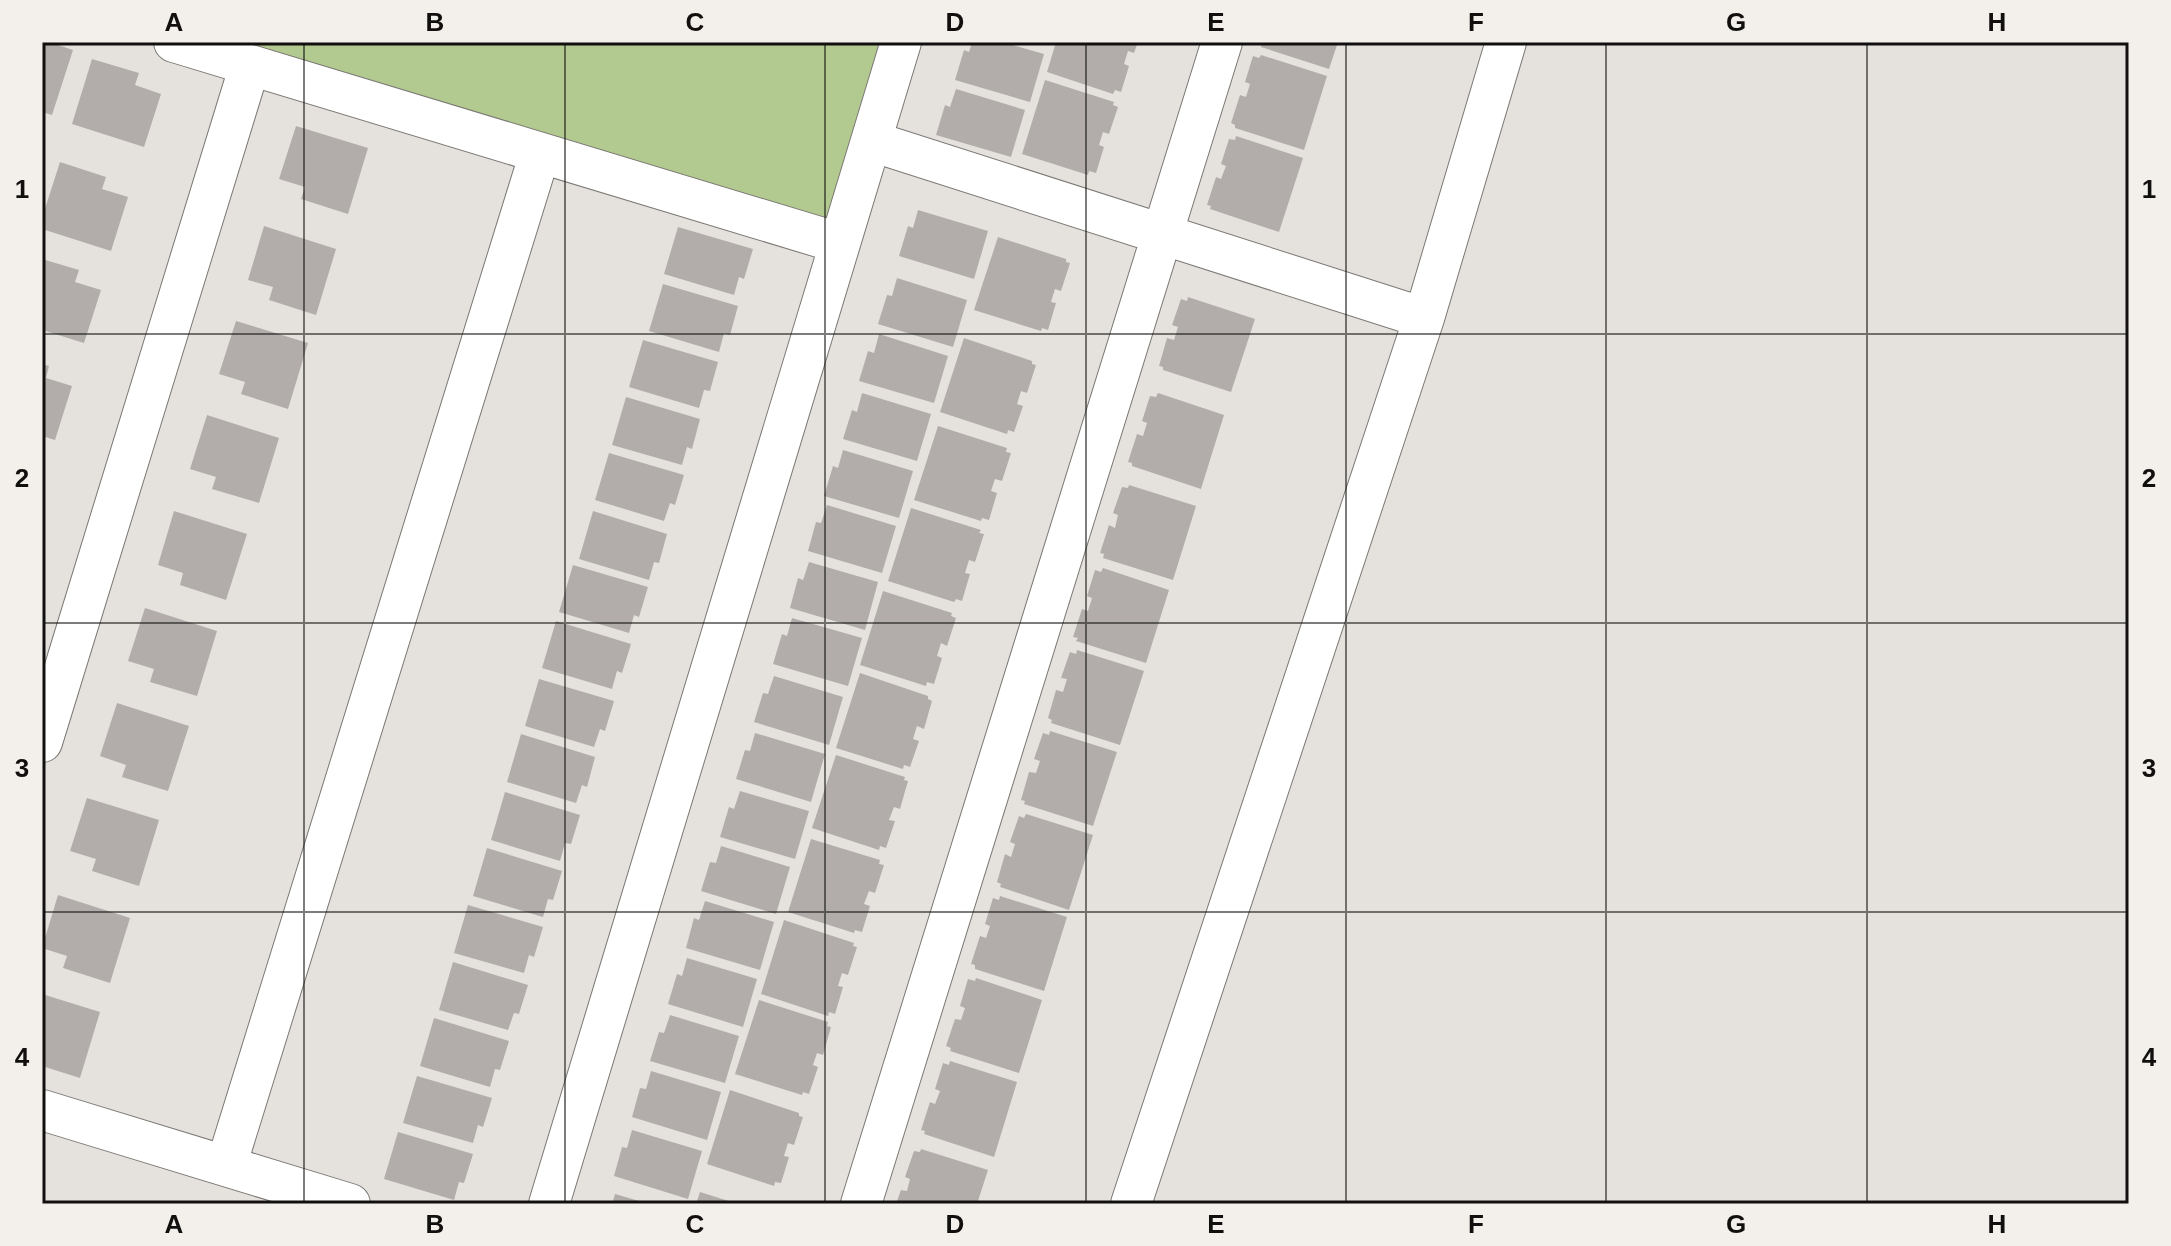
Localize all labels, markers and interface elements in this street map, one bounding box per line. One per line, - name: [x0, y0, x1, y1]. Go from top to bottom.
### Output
- text: A: [165, 7, 184, 37]
- text: B: [426, 7, 444, 37]
- text: C: [686, 7, 705, 37]
- text: D: [946, 7, 964, 37]
- text: E: [1207, 7, 1225, 37]
- text: F: [1468, 7, 1484, 37]
- text: G: [1726, 7, 1746, 37]
- text: H: [1988, 7, 2006, 37]
- text: 1: [15, 174, 29, 204]
- text: 1: [2142, 174, 2156, 204]
- text: 2: [15, 463, 29, 493]
- text: 2: [2142, 463, 2156, 493]
- text: 3: [15, 753, 29, 783]
- text: 3: [2142, 753, 2156, 783]
- text: 4: [15, 1042, 30, 1072]
- text: 4: [2142, 1042, 2157, 1072]
- text: A: [165, 1209, 184, 1239]
- text: B: [426, 1209, 444, 1239]
- text: C: [686, 1209, 705, 1239]
- text: D: [946, 1209, 964, 1239]
- text: E: [1207, 1209, 1225, 1239]
- text: F: [1468, 1209, 1484, 1239]
- text: G: [1726, 1209, 1746, 1239]
- text: H: [1988, 1209, 2006, 1239]

